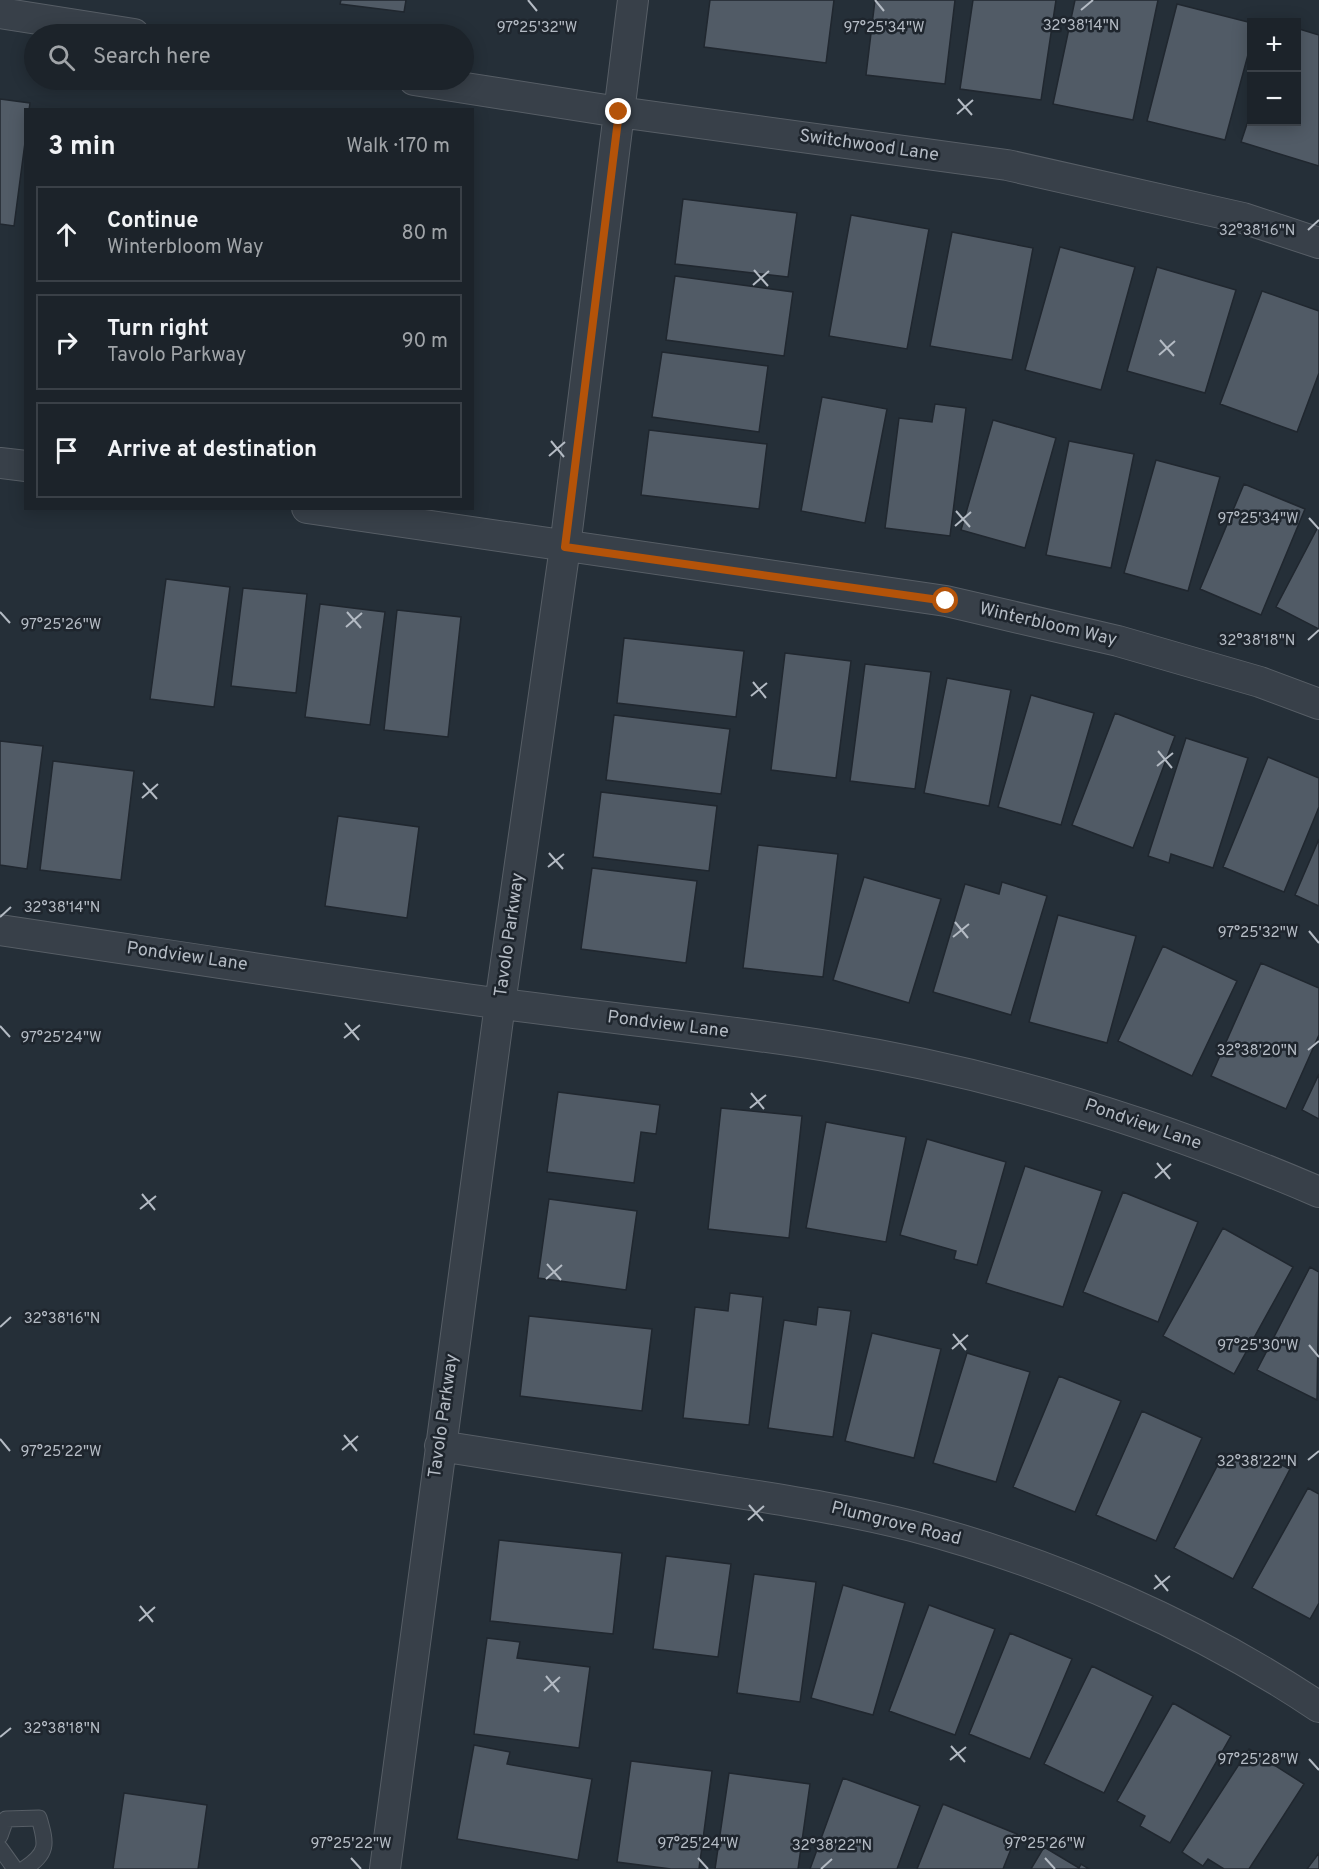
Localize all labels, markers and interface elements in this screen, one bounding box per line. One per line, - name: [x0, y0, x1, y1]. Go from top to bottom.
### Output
- text: 32°38'14"N: [1043, 17, 1119, 36]
- map controls: [1247, 18, 1301, 126]
- button: +: [1247, 18, 1301, 72]
- text: 97°25'32"W: [497, 19, 577, 38]
- text: 97°25'34"W: [843, 19, 925, 38]
- search box: [24, 24, 474, 90]
- icon: search: [45, 41, 78, 74]
- text: Search here: [93, 44, 211, 71]
- button: −: [1247, 72, 1301, 126]
- route end: [605, 98, 631, 124]
- street label: Switchwood Lane: [798, 125, 940, 167]
- text: 3 min: [48, 131, 116, 164]
- text: Walk · 170 m: [346, 134, 450, 160]
- text: Continue: [107, 208, 198, 235]
- icon: ahead: [50, 218, 83, 251]
- text: 80 m: [402, 221, 448, 247]
- text: 32°38'16"N: [1219, 222, 1295, 241]
- text: Winterbloom Way: [107, 235, 263, 261]
- text: Turn right: [107, 316, 209, 343]
- icon: right: [50, 326, 83, 359]
- text: 90 m: [402, 329, 448, 355]
- text: Tavolo Parkway: [107, 343, 246, 369]
- icon: arrive: [50, 434, 83, 467]
- text: Arrive at destination: [107, 437, 317, 464]
- text: 97°25'34"W: [1217, 510, 1299, 529]
- route start: [932, 587, 958, 613]
- street label: Winterbloom Way: [977, 598, 1119, 652]
- text: 97°25'26"W: [21, 616, 101, 635]
- text: 32°38'18"N: [1219, 632, 1295, 651]
- street label: Tavolo Parkway: [490, 871, 530, 999]
- text: 32°38'14"N: [24, 899, 100, 918]
- text: 97°25'32"W: [1218, 924, 1298, 943]
- street label: Pondview Lane: [125, 937, 249, 977]
- street label: Pondview Lane: [606, 1006, 730, 1044]
- text: 97°25'24"W: [20, 1029, 102, 1048]
- text: 32°38'20"N: [1217, 1042, 1297, 1061]
- street label: Pondview Lane: [1082, 1094, 1204, 1156]
- text: 32°38'16"N: [24, 1310, 100, 1329]
- text: 97°25'30"W: [1217, 1337, 1299, 1356]
- street label: Tavolo Parkway: [424, 1352, 464, 1480]
- text: 97°25'22"W: [20, 1443, 102, 1462]
- text: 32°38'22"N: [1217, 1453, 1297, 1472]
- street label: Plumgrove Road: [829, 1497, 963, 1551]
- text: 32°38'18"N: [24, 1720, 100, 1739]
- text: 97°25'28"W: [1217, 1751, 1299, 1770]
- text: 97°25'22"W: [310, 1835, 392, 1854]
- text: 97°25'24"W: [657, 1835, 739, 1854]
- text: 97°25'26"W: [1005, 1835, 1085, 1854]
- text: 32°38'22"N: [792, 1837, 872, 1856]

